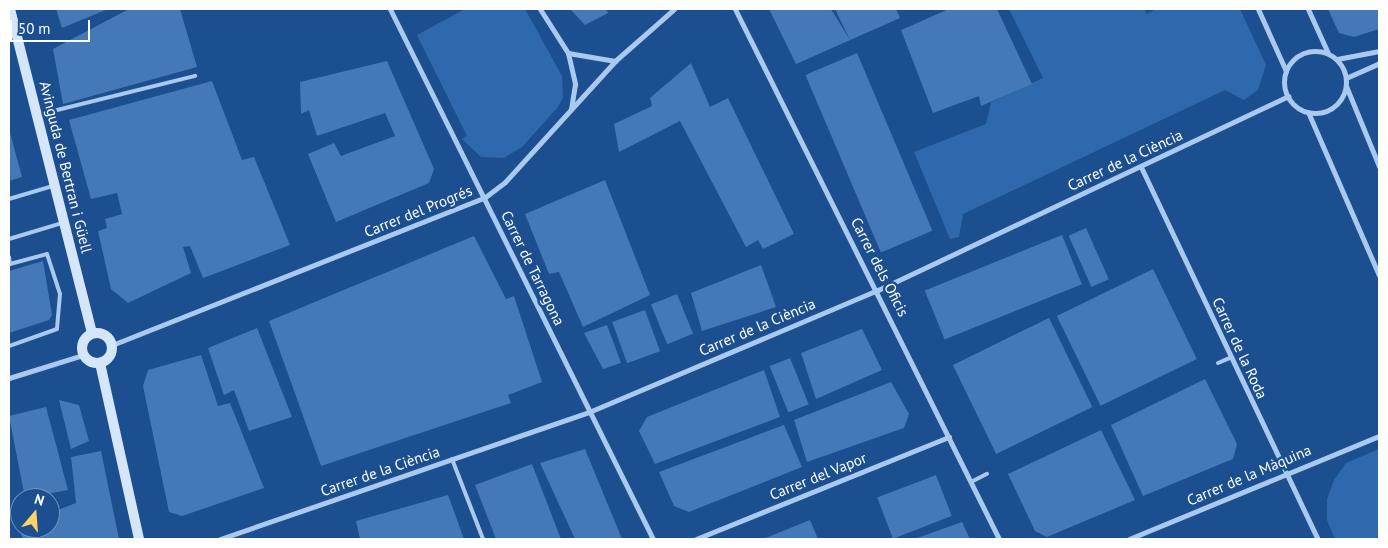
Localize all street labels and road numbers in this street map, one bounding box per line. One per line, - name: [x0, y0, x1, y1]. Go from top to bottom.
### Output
- street label: Avinguda de Bertran i Güell: [36, 79, 96, 255]
- street label: Carrer de la Ciència: [1065, 125, 1185, 195]
- street label: Carrer del Progrés: [361, 181, 475, 241]
- street label: Carrer de Tarragona: [497, 207, 569, 329]
- street label: Carrer dels Oficis: [847, 215, 913, 319]
- street label: Carrer de la Ciència: [696, 294, 818, 360]
- street label: Carrer de la Roda: [1209, 294, 1271, 402]
- street label: Carrer de la Màquina: [1184, 441, 1314, 509]
- street label: Carrer de la Ciència: [318, 442, 442, 500]
- street label: Carrer del Vapor: [767, 448, 869, 504]

